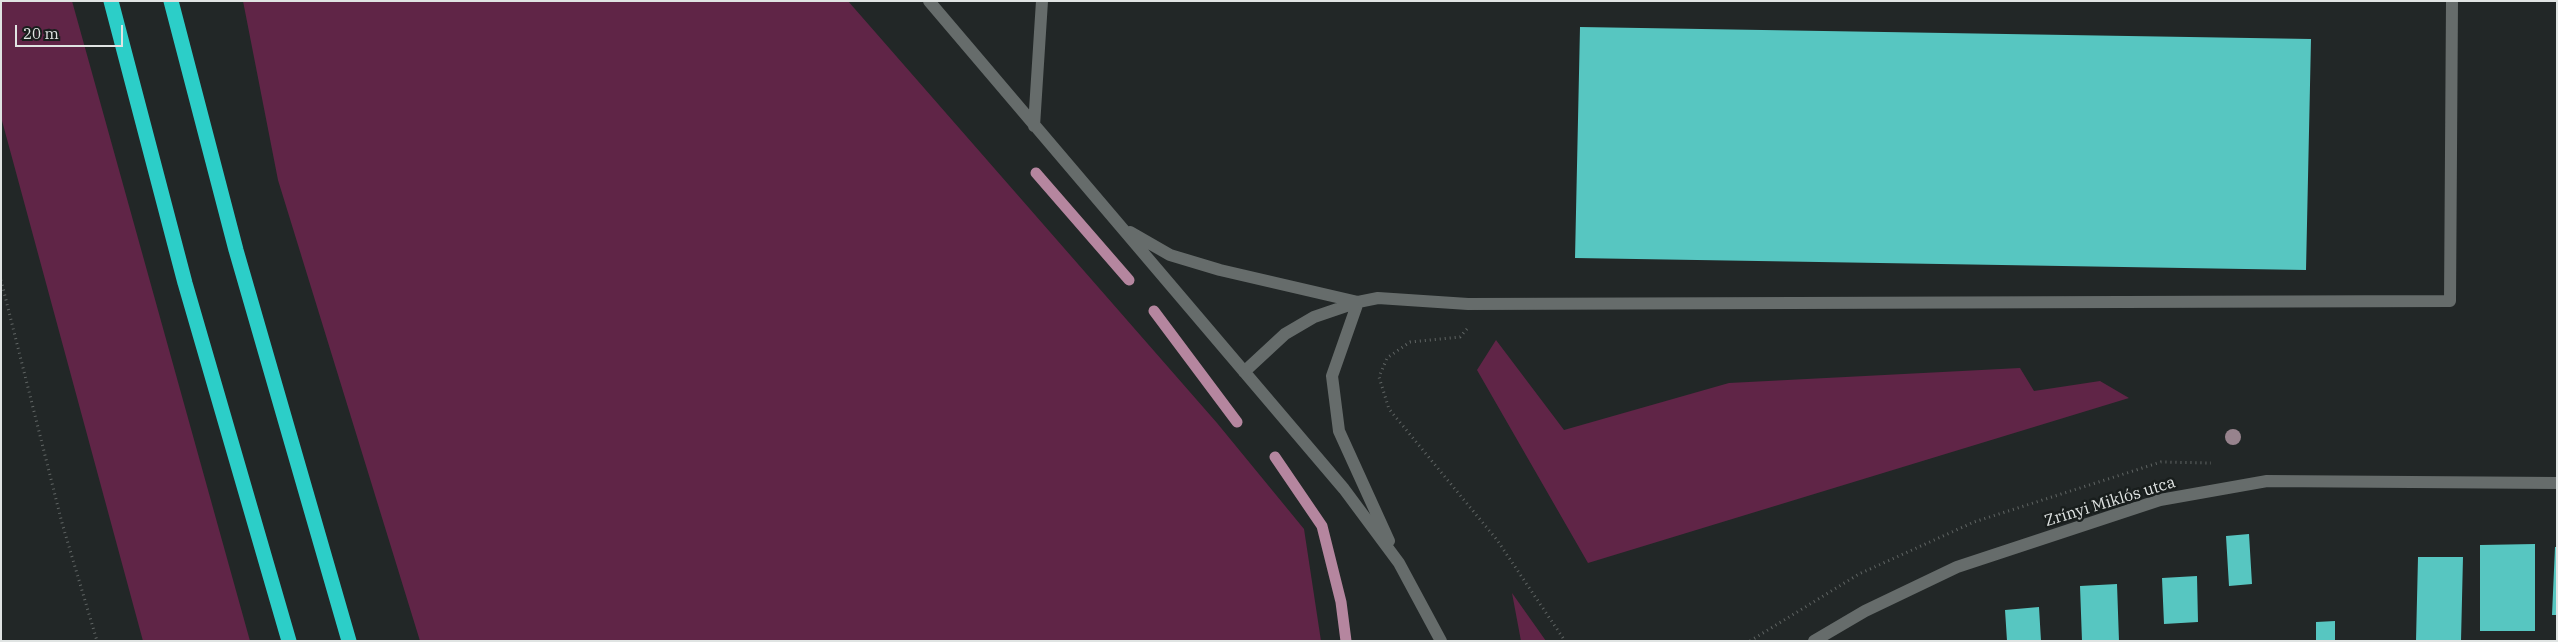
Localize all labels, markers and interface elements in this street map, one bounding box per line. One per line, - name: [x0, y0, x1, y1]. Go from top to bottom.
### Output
- scale bar: [18, 15, 125, 47]
- text: 20 m: [23, 24, 59, 43]
- street label: Zrínyi Miklós utca: [2042, 473, 2178, 531]

